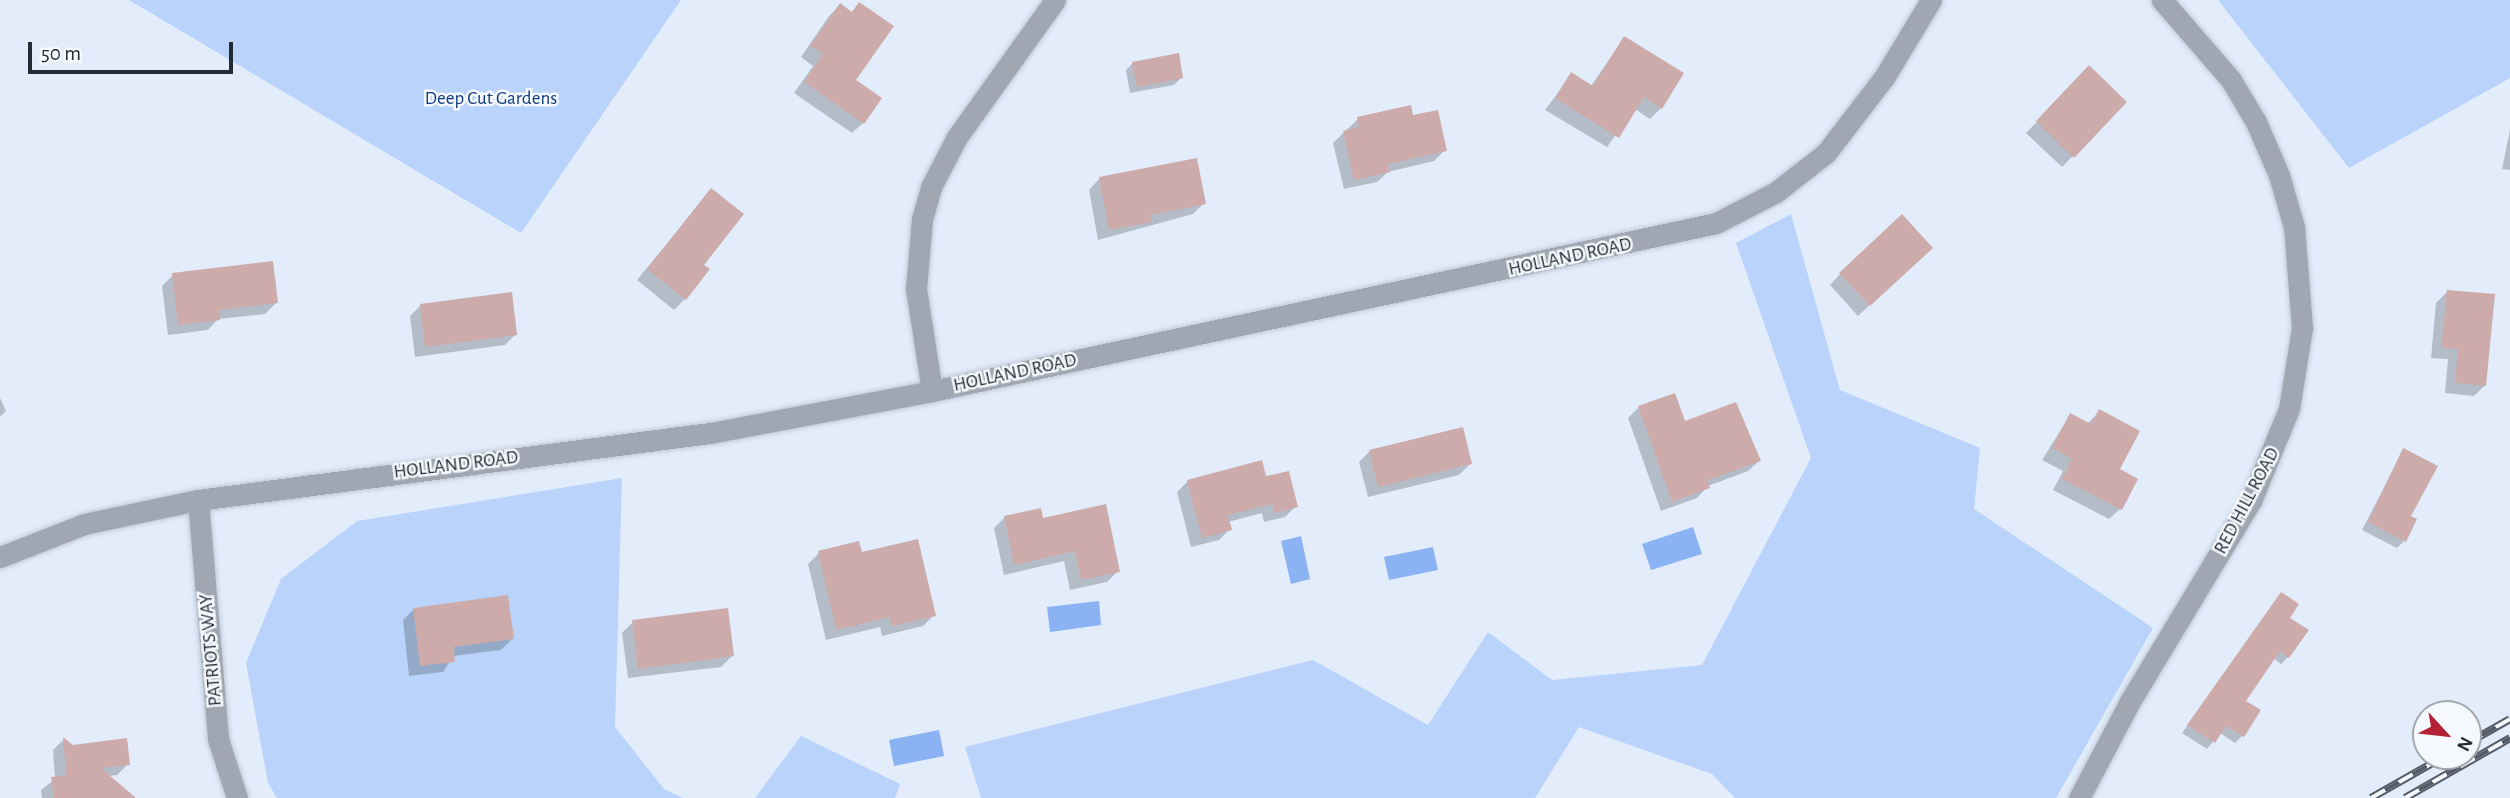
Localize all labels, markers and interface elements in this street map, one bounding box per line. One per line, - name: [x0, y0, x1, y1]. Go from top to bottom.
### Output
- scale bar: [32, 28, 236, 72]
- text: 50 m: [41, 43, 81, 64]
- park label: Deep Cut Gardens: [425, 88, 557, 110]
- street label: HOLLAND ROAD: [1506, 233, 1634, 281]
- street label: HOLLAND ROAD: [951, 349, 1079, 397]
- street label: RED HILL ROAD: [2209, 444, 2285, 558]
- street label: HOLLAND ROAD: [392, 446, 520, 484]
- street label: PATRIOTS WAY: [195, 593, 227, 707]
- north arrow: [2412, 700, 2482, 770]
- text: N: [2453, 734, 2476, 754]

